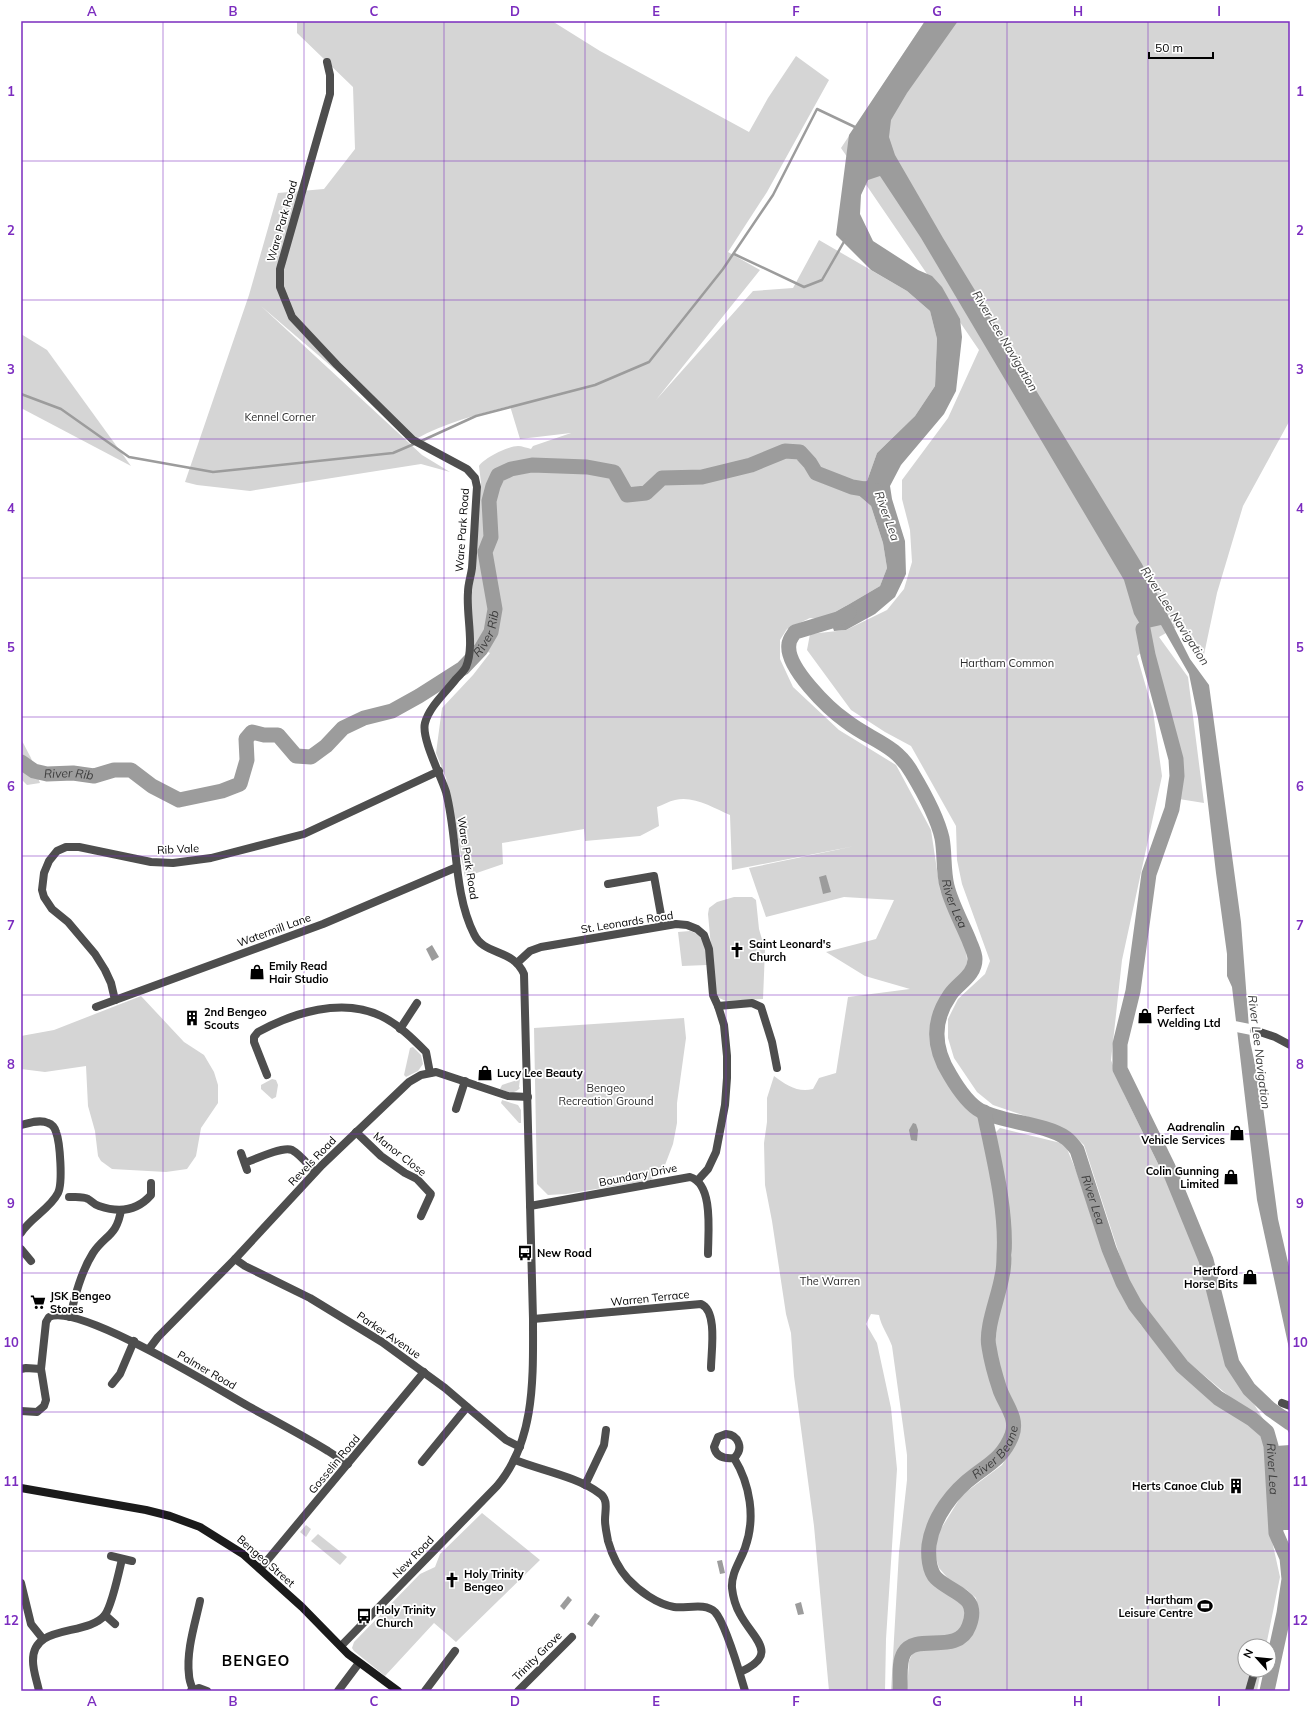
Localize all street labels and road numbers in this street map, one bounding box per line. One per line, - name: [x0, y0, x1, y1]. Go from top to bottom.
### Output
- street label: Ware Park Road: [264, 179, 300, 263]
- street label: Ware Park Road: [452, 488, 472, 572]
- street label: Ware Park Road: [455, 815, 481, 901]
- street label: Rib Vale: [157, 841, 199, 857]
- street label: St. Leonards Road: [580, 908, 674, 936]
- street label: Watermill Lane: [235, 910, 313, 950]
- street label: Manor Close: [371, 1129, 429, 1179]
- street label: Revels Road: [285, 1133, 339, 1189]
- street label: Boundary Drive: [598, 1161, 678, 1189]
- street label: Warren Terrace: [610, 1287, 690, 1309]
- street label: Parker Avenue: [354, 1308, 424, 1362]
- street label: Palmer Road: [175, 1348, 239, 1392]
- street label: Gosselin Road: [305, 1432, 363, 1496]
- street label: Bengeo Street: [234, 1532, 298, 1590]
- street label: New Road: [389, 1533, 437, 1581]
- street label: Trinity Grove: [509, 1628, 565, 1684]

